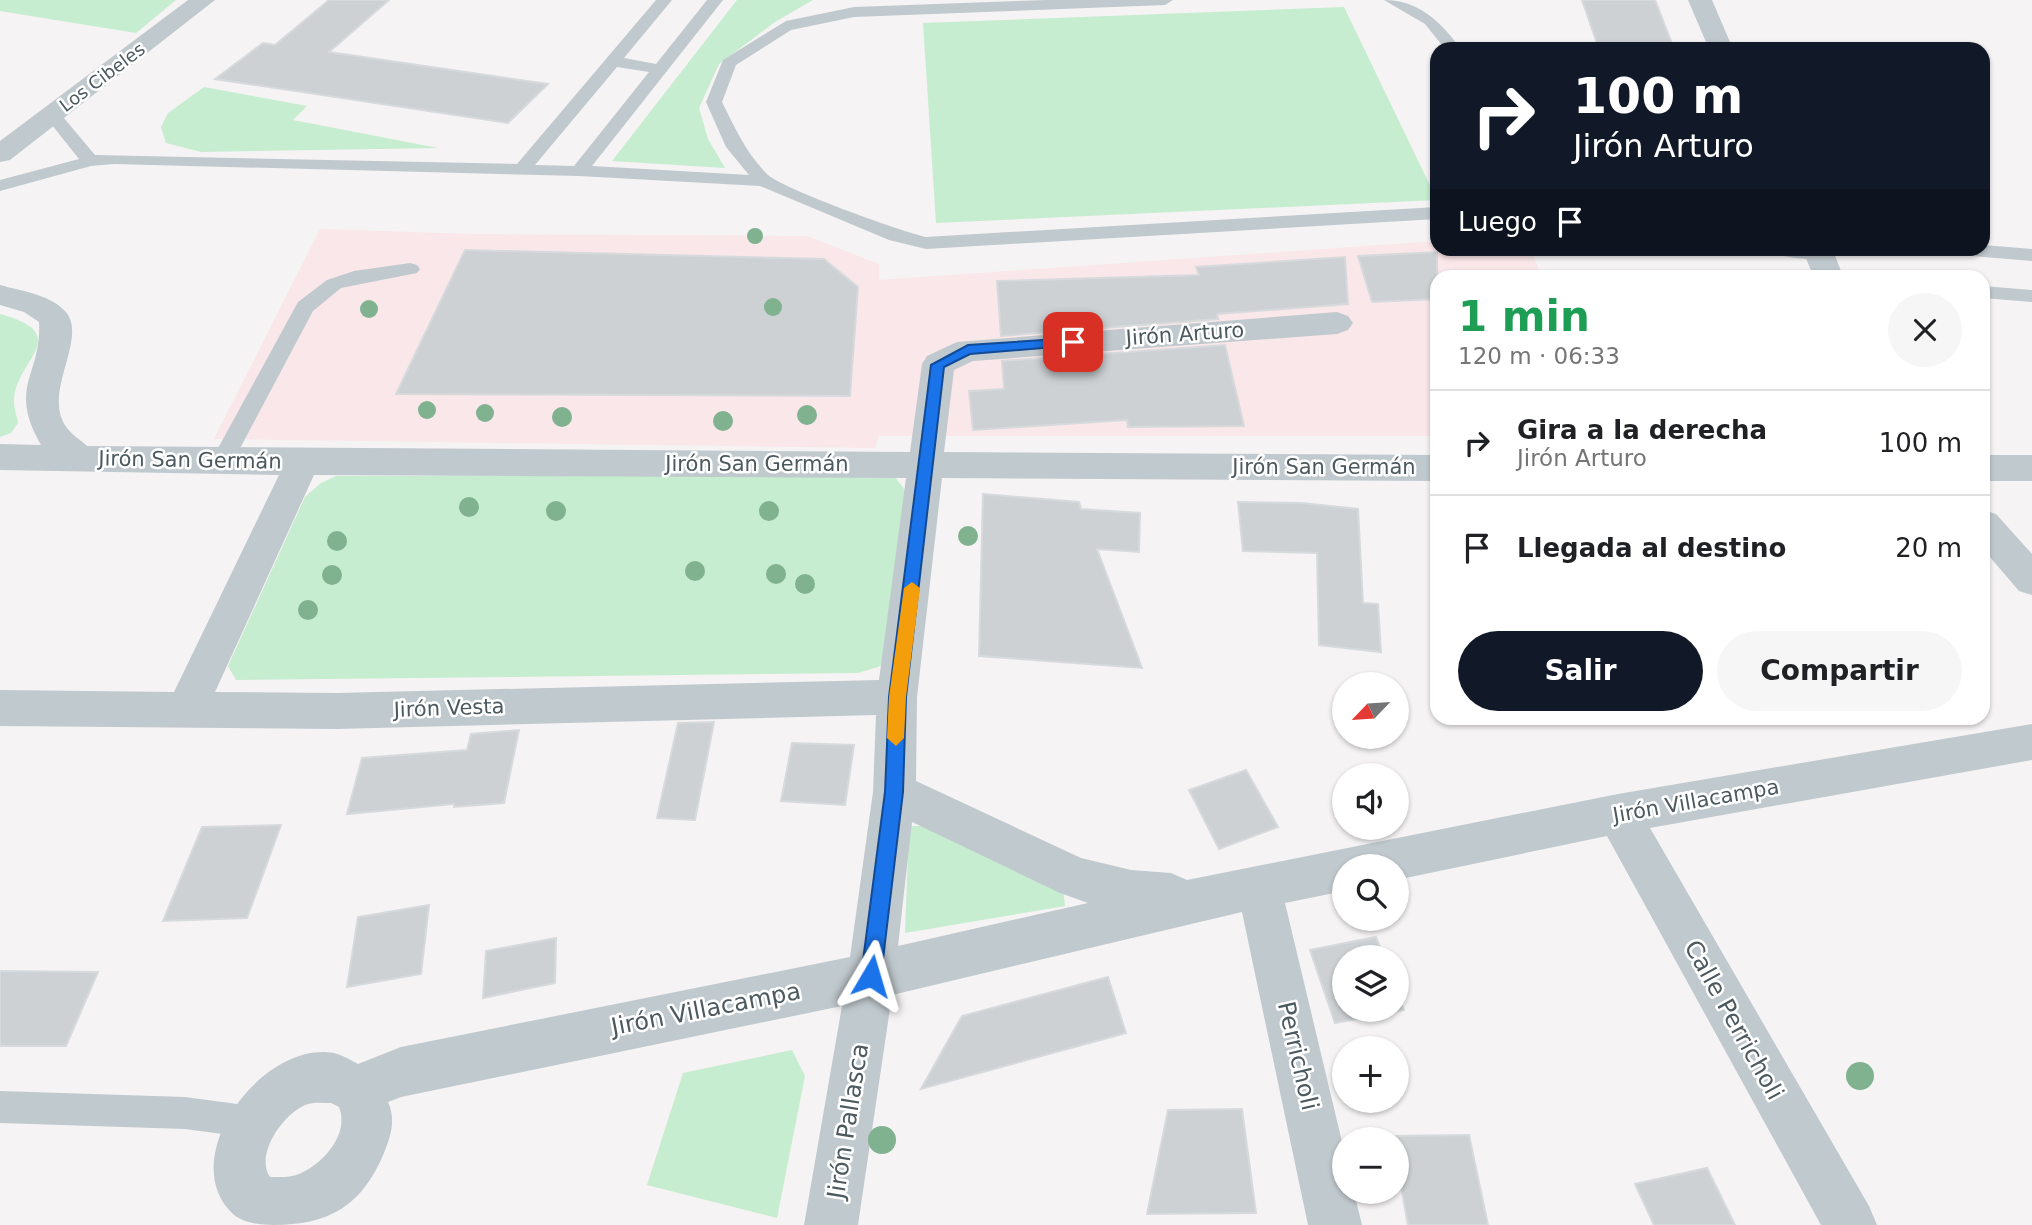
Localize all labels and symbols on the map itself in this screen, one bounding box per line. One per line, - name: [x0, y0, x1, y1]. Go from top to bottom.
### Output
- street label: Los Cibeles: [55, 38, 149, 116]
- pin: [1043, 312, 1103, 372]
- street label: Jirón Arturo: [1123, 318, 1245, 350]
- street label: Jirón San Germán: [96, 446, 282, 474]
- street label: Jirón San Germán: [663, 452, 849, 476]
- street label: Jirón San Germán: [1230, 455, 1416, 479]
- north arrow: [1332, 672, 1409, 749]
- street label: Jirón Vesta: [391, 694, 505, 722]
- street label: Jirón Villacampa: [1609, 775, 1781, 828]
- street label: Calle Perricholi: [1679, 935, 1789, 1105]
- position arrow: [834, 939, 908, 1013]
- street label: Jirón Villacampa: [607, 977, 803, 1041]
- street label: Perricholi: [1272, 999, 1324, 1113]
- street label: Jirón Pallasca: [822, 1041, 874, 1203]

